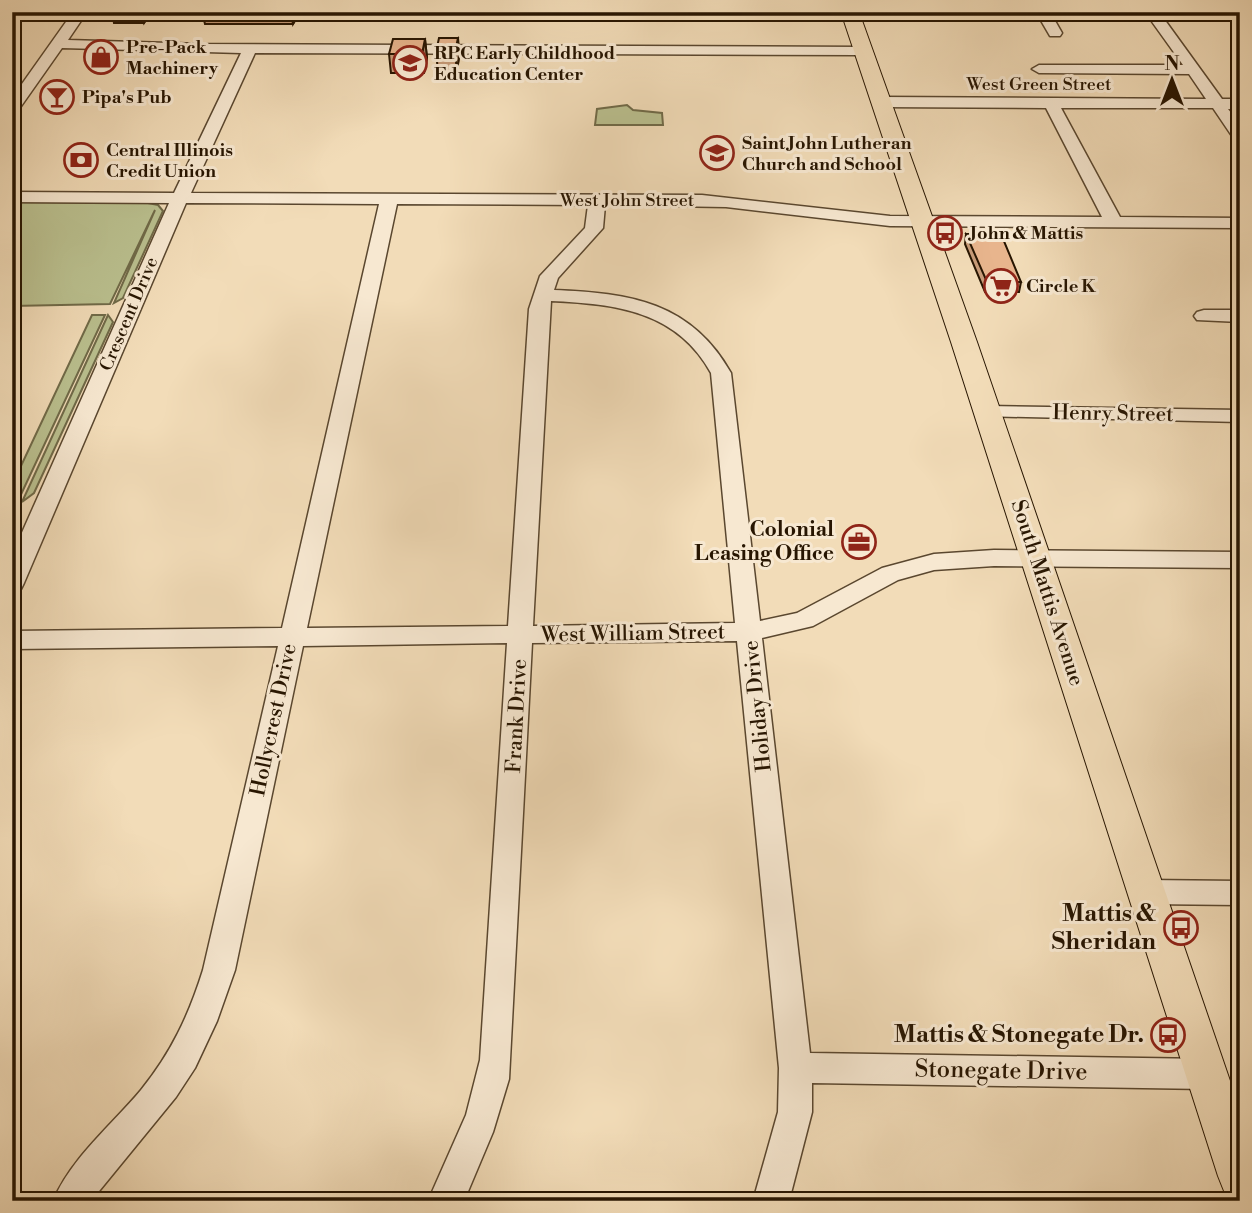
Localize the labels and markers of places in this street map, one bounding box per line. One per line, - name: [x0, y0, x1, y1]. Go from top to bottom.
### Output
- place label: Pre-Pack Machinery: [126, 36, 219, 80]
- shop icon: Pre-Pack Machinery: [82, 38, 120, 76]
- place label: RPC Early Childhood Education Center: [434, 42, 615, 86]
- school or university icon: RPC Early Childhood Education Center: [391, 44, 429, 82]
- bar icon: Pipa's Pub: [38, 78, 76, 116]
- place label: Pipa's Pub: [82, 86, 172, 109]
- place label: Saint John Lutheran Church and School: [742, 132, 912, 176]
- school or university icon: Saint John Lutheran Church and School: [698, 134, 736, 172]
- place label: Central Illinois Credit Union: [106, 139, 233, 183]
- bank icon: Central Illinois Credit Union: [62, 141, 100, 179]
- bus stop icon: John & Mattis: [926, 214, 964, 252]
- place label: John & Mattis: [967, 222, 1083, 245]
- supermarket icon: Circle K: [982, 267, 1020, 305]
- place label: Circle K: [1026, 275, 1096, 298]
- place label: Colonial Leasing Office: [694, 517, 834, 567]
- office icon: Colonial Leasing Office: [840, 523, 878, 561]
- place label: Mattis & Sheridan: [1052, 899, 1156, 957]
- bus stop icon: Mattis & Sheridan: [1162, 909, 1200, 947]
- bus stop icon: Mattis & Stonegate Dr.: [1149, 1016, 1187, 1054]
- place label: Mattis & Stonegate Dr.: [894, 1020, 1144, 1050]

